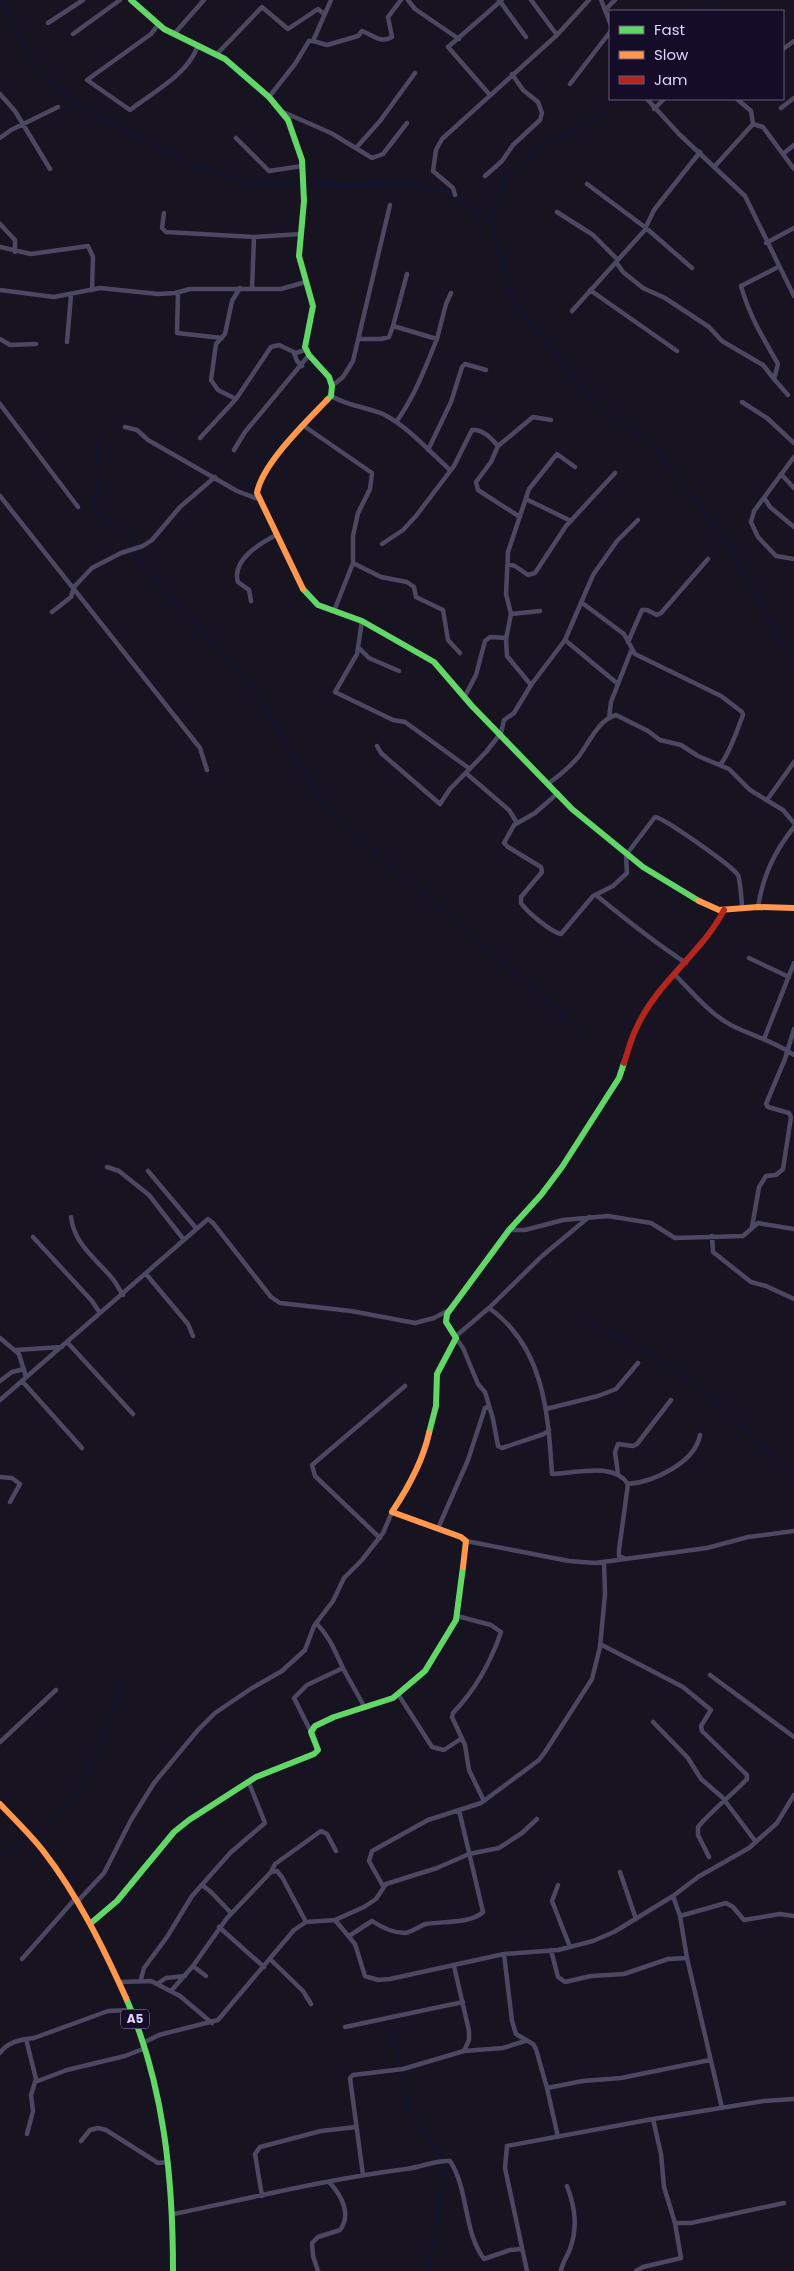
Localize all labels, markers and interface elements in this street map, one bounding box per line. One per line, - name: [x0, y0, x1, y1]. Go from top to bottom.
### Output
- legend: [609, 10, 784, 100]
- text: Fast: [654, 19, 685, 40]
- text: Slow: [654, 44, 689, 65]
- text: Jam: [654, 69, 688, 90]
- road number: A5: [121, 2010, 149, 2028]

